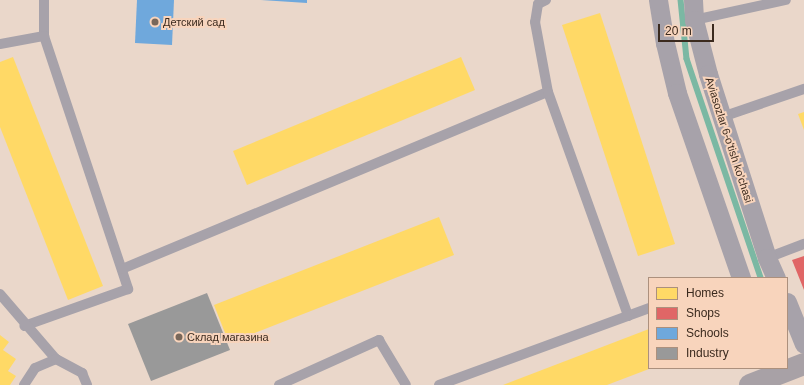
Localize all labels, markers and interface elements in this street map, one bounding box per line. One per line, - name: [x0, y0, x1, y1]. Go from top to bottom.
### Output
- place label: Детский сад: [163, 15, 225, 29]
- scale bar: [660, 16, 716, 42]
- marker: Детский сад: [150, 17, 160, 27]
- text: 20 m: [665, 24, 692, 38]
- street label: Aviasozlar 6-o'tish ko'chasi: [702, 76, 756, 204]
- legend: [648, 277, 788, 369]
- text: Homes: [686, 286, 724, 300]
- text: Shops: [686, 306, 720, 320]
- text: Schools: [686, 326, 729, 340]
- place label: Склад магазина: [187, 330, 269, 344]
- marker: Склад магазина: [174, 332, 184, 342]
- text: Industry: [686, 346, 729, 360]

